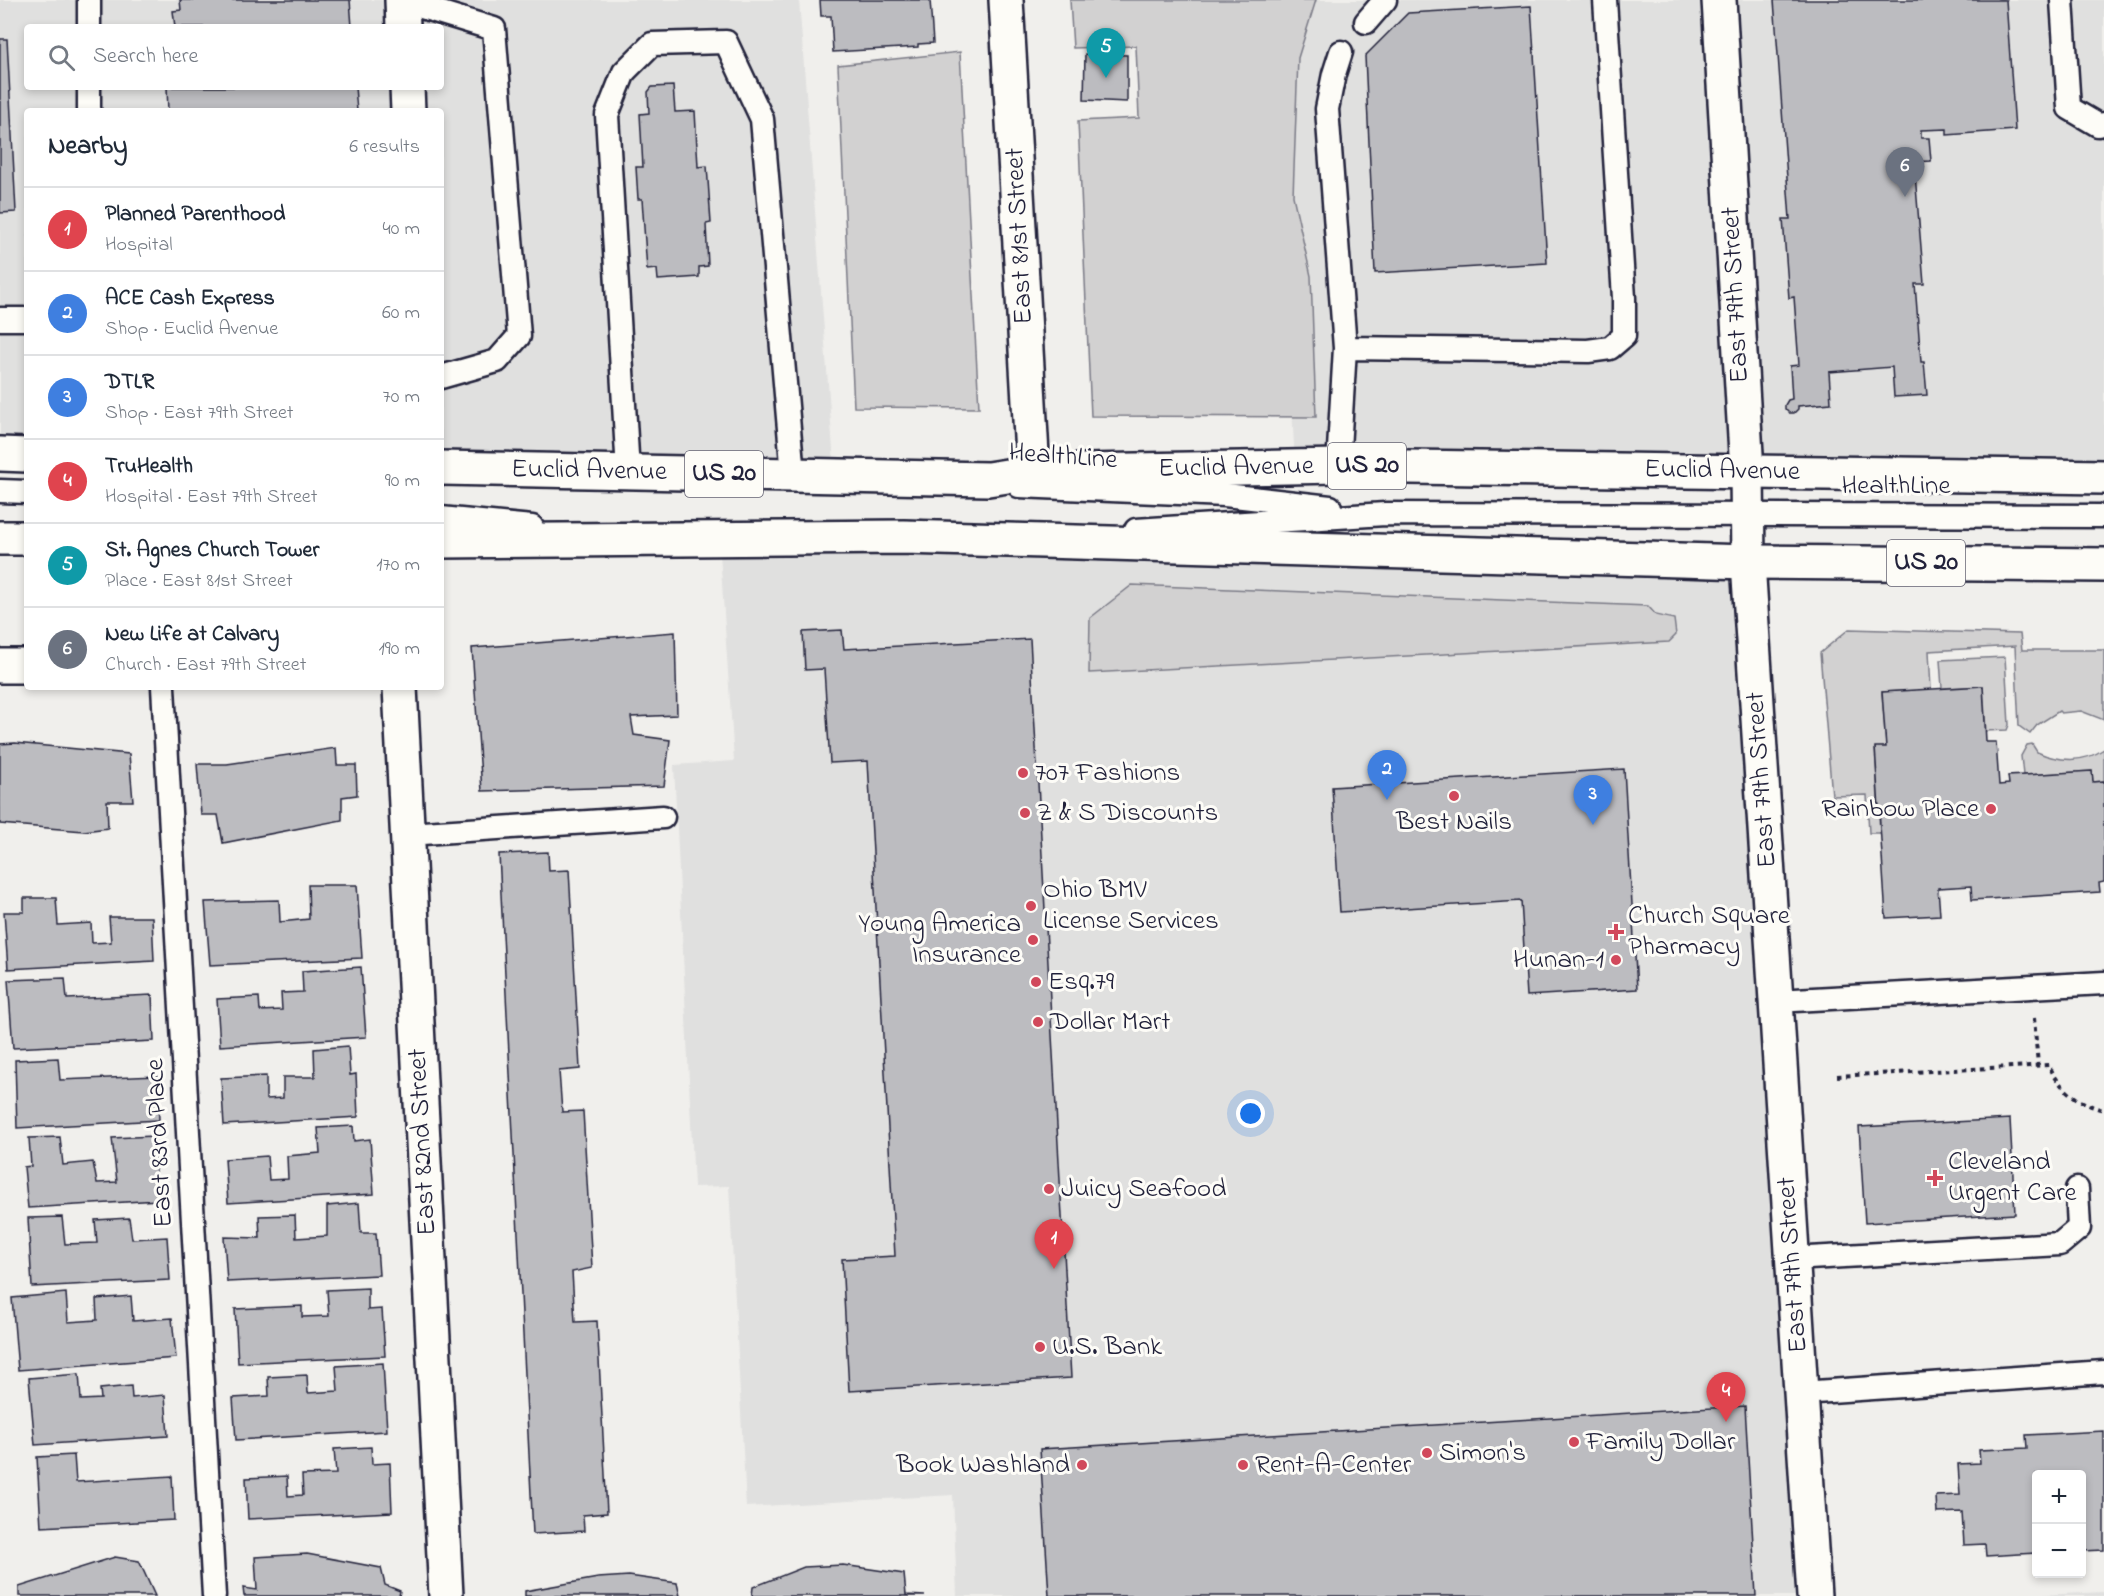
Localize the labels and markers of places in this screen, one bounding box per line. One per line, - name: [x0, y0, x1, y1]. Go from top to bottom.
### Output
- pin: 5: [1086, 28, 1126, 78]
- pin: 6: [1886, 148, 1924, 197]
- pin: 2: [1368, 750, 1406, 800]
- place label: 707 Fashions: [1035, 754, 1180, 793]
- marker: 707 Fashions: [1016, 766, 1030, 780]
- pin: 3: [1574, 776, 1612, 825]
- marker: Best Nails: [1447, 789, 1461, 803]
- place label: Rainbow Place: [1821, 790, 1980, 829]
- place label: Z & S Discounts: [1037, 794, 1218, 833]
- marker: Rainbow Place: [1984, 802, 1998, 816]
- place label: Best Nails: [1395, 803, 1512, 842]
- marker: Z & S Discounts: [1018, 806, 1032, 820]
- place label: Ohio BMV License Services: [1043, 871, 1219, 941]
- place label: Church Square Pharmacy: [1628, 897, 1791, 967]
- marker: Ohio BMV License Services: [1024, 899, 1038, 913]
- place label: Young America Insurance: [858, 905, 1022, 975]
- marker: Church Square Pharmacy: [1609, 925, 1623, 939]
- marker: Young America Insurance: [1026, 933, 1040, 947]
- place label: Hunan-1: [1513, 941, 1604, 980]
- marker: Hunan-1: [1609, 953, 1623, 967]
- place label: Esq.79: [1048, 963, 1114, 1002]
- marker: Esq.79: [1029, 975, 1043, 989]
- place label: Dollar Mart: [1049, 1003, 1170, 1042]
- marker: Dollar Mart: [1031, 1015, 1045, 1029]
- place label: Cleveland Urgent Care: [1948, 1143, 2078, 1213]
- marker: Cleveland Urgent Care: [1926, 1169, 1944, 1187]
- place label: Juicy Seafood: [1061, 1170, 1226, 1209]
- marker: Juicy Seafood: [1042, 1182, 1056, 1196]
- pin: 1: [1034, 1220, 1074, 1269]
- place label: U.S. Bank: [1052, 1328, 1162, 1367]
- marker: U.S. Bank: [1033, 1340, 1047, 1354]
- pin: 4: [1706, 1372, 1746, 1422]
- place label: Family Dollar: [1585, 1423, 1736, 1462]
- place label: Simon's: [1439, 1434, 1526, 1473]
- marker: Family Dollar: [1567, 1435, 1581, 1449]
- place label: Book Washland: [895, 1446, 1070, 1485]
- place label: Rent-A-Center: [1255, 1446, 1412, 1485]
- marker: Simon's: [1420, 1446, 1434, 1460]
- marker: Book Washland: [1075, 1458, 1089, 1472]
- marker: Rent-A-Center: [1236, 1458, 1250, 1472]

